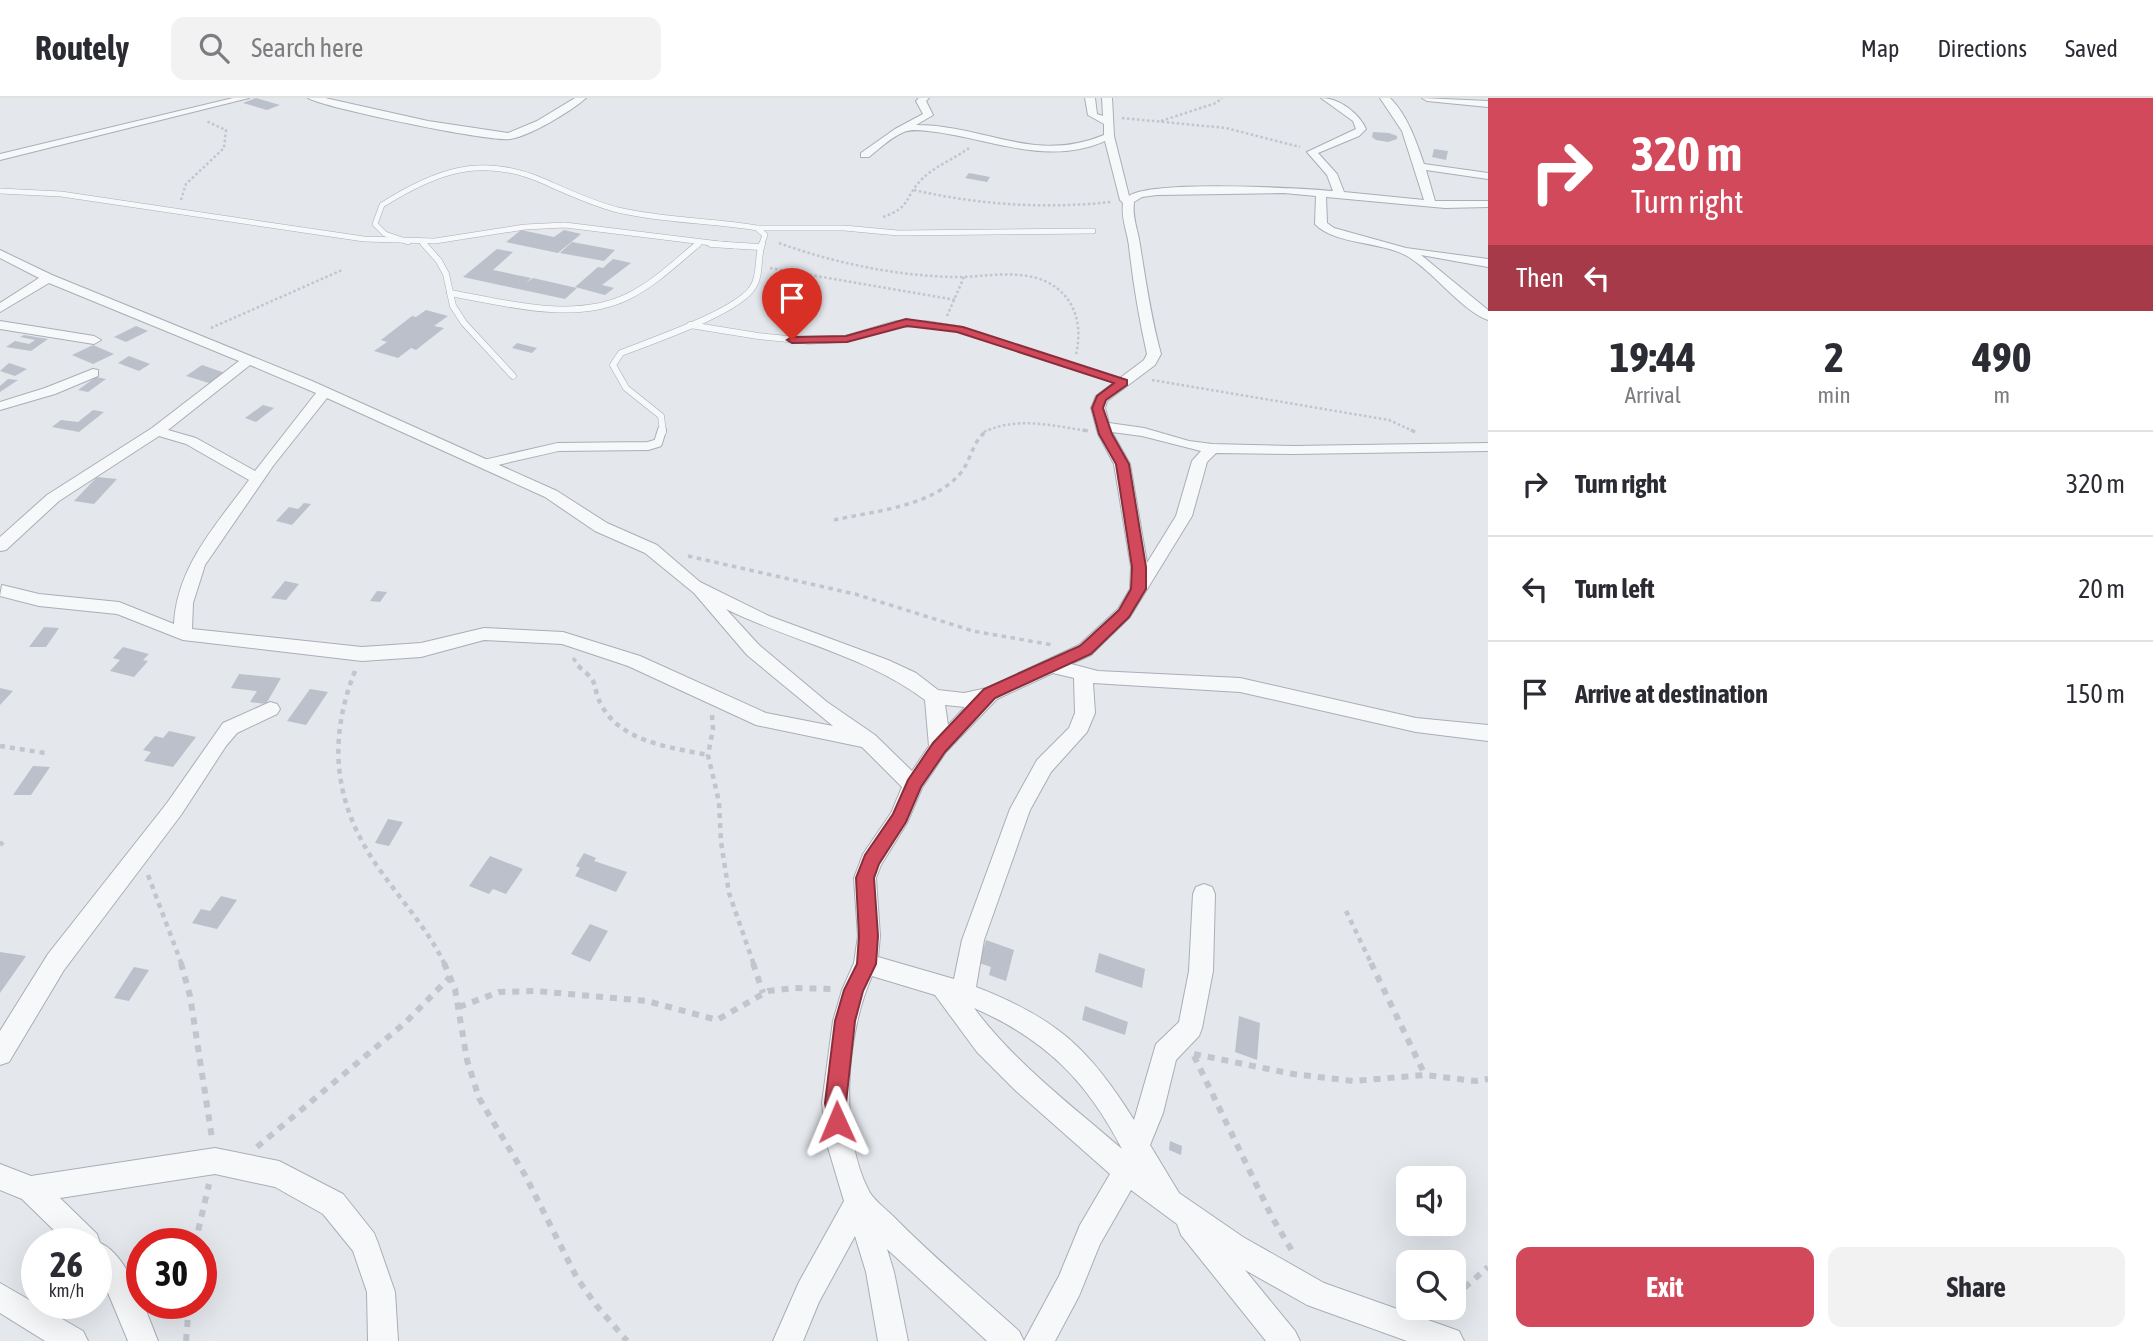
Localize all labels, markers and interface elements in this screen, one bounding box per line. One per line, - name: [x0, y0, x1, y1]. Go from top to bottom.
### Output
- search box: [171, 17, 661, 80]
- text: Routely: [35, 29, 129, 67]
- icon: search: [195, 29, 233, 67]
- text: Search here: [251, 33, 363, 63]
- text: Map: [1861, 35, 1899, 62]
- text: Directions: [1937, 35, 2027, 62]
- text: Saved: [2065, 35, 2118, 62]
- text: 320 m: [1631, 125, 1742, 181]
- icon: right: [1516, 126, 1607, 217]
- text: Turn right: [1631, 183, 1744, 220]
- icon: left: [1578, 259, 1616, 297]
- text: Then: [1516, 263, 1564, 293]
- pin: [762, 268, 822, 340]
- icon: arrive: [773, 279, 811, 317]
- text: 19:44: [1610, 333, 1696, 381]
- text: 2: [1824, 333, 1844, 381]
- text: 490: [1972, 333, 2031, 381]
- text: Arrival: [1625, 382, 1681, 408]
- text: min: [1818, 382, 1851, 408]
- text: m: [1994, 382, 2010, 408]
- icon: right: [1516, 465, 1554, 503]
- text: Turn right: [1575, 469, 1666, 499]
- text: 320 m: [2066, 469, 2125, 499]
- icon: left: [1516, 570, 1554, 608]
- text: Turn left: [1575, 574, 1655, 604]
- text: 20 m: [2078, 574, 2125, 604]
- icon: arrive: [1516, 675, 1554, 713]
- text: Arrive at destination: [1575, 679, 1768, 709]
- text: 150 m: [2066, 679, 2125, 709]
- position arrow: [800, 1085, 874, 1159]
- map controls: [1396, 1166, 1466, 1320]
- button: sound: [1396, 1166, 1466, 1236]
- speed limit sign: 30: [126, 1228, 217, 1319]
- text: 26: [50, 1244, 83, 1284]
- button: Exit: [1516, 1247, 1814, 1327]
- button: Share: [1828, 1247, 2125, 1327]
- button: search: [1396, 1250, 1466, 1320]
- text: km/h: [49, 1280, 84, 1301]

